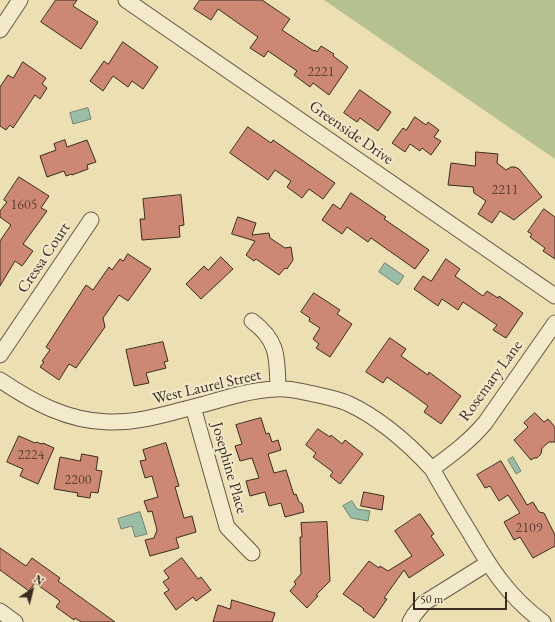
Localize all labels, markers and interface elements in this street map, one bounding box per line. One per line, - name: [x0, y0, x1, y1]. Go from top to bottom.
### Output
- house number: 2221: [308, 64, 334, 80]
- street label: Greenside Drive: [305, 97, 397, 169]
- house number: 2211: [492, 182, 518, 198]
- house number: 1605: [11, 197, 37, 213]
- street label: Cressa Court: [13, 219, 75, 297]
- street label: Rosemary Lane: [455, 337, 527, 425]
- street label: West Laurel Street: [151, 365, 263, 409]
- street label: Josephine Place: [207, 420, 251, 516]
- house number: 2224: [18, 447, 44, 463]
- house number: 2200: [65, 472, 91, 488]
- house number: 2109: [516, 520, 542, 536]
- north arrow: [12, 570, 52, 610]
- text: N: [31, 572, 47, 588]
- scale bar: [415, 584, 509, 610]
- text: 50 m: [420, 591, 443, 607]

